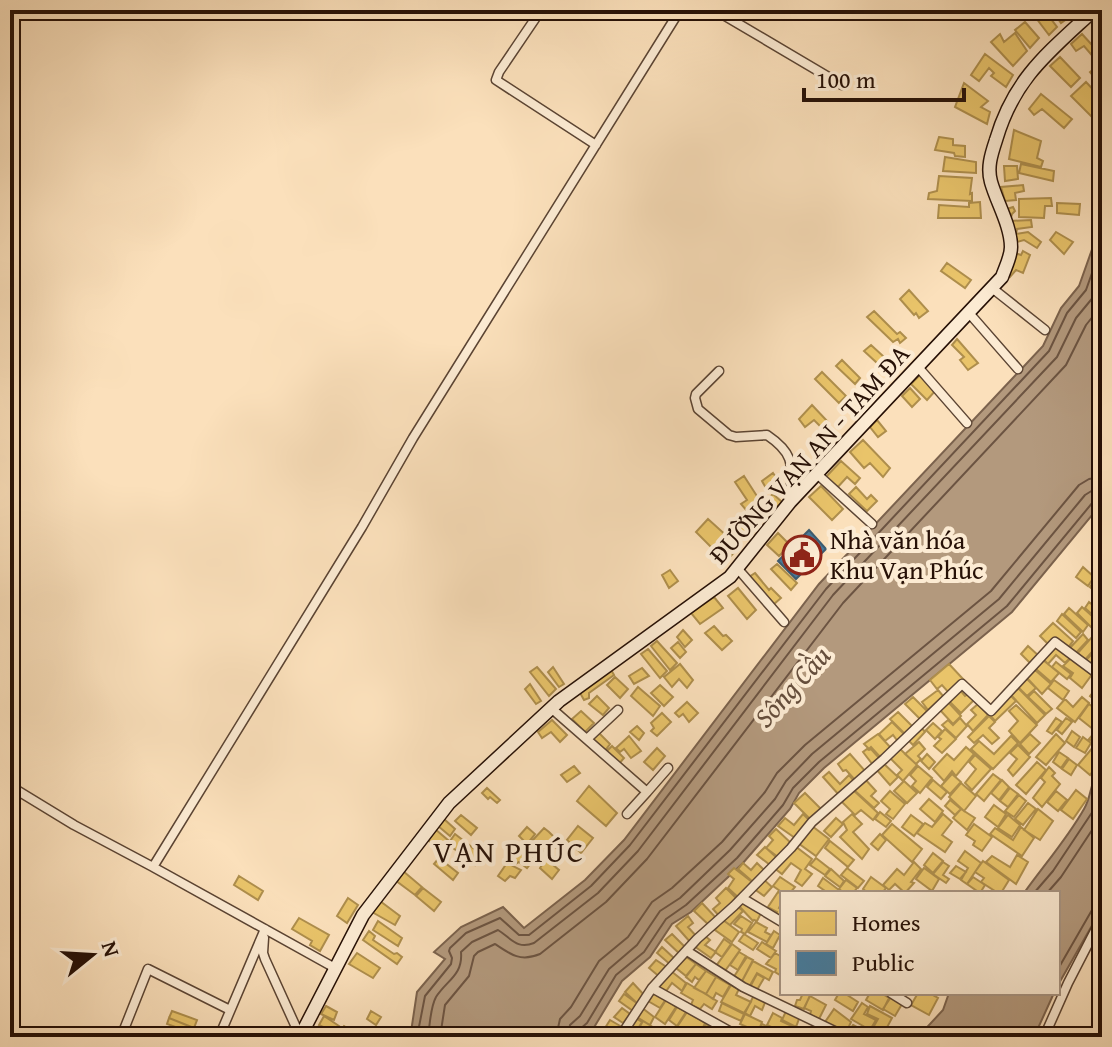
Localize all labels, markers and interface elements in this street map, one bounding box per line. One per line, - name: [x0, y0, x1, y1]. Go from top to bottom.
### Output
- scale bar: [804, 52, 964, 102]
- text: 100 m: [816, 62, 876, 97]
- street label: ĐƯỜNG VẠN AN - TAM ĐA: [699, 335, 918, 572]
- place label: Nhà văn hóa Khu Vạn Phúc: [830, 520, 984, 589]
- public building icon: Nhà văn hóa Khu Vạn Phúc: [781, 534, 823, 576]
- water label: Sông Cầu: [744, 635, 840, 736]
- district label: VẠN PHÚC: [433, 829, 585, 873]
- legend: [780, 891, 1060, 995]
- text: Homes: [852, 905, 921, 940]
- north arrow: [52, 915, 132, 995]
- text: N: [94, 937, 129, 961]
- text: Public: [852, 945, 915, 980]

